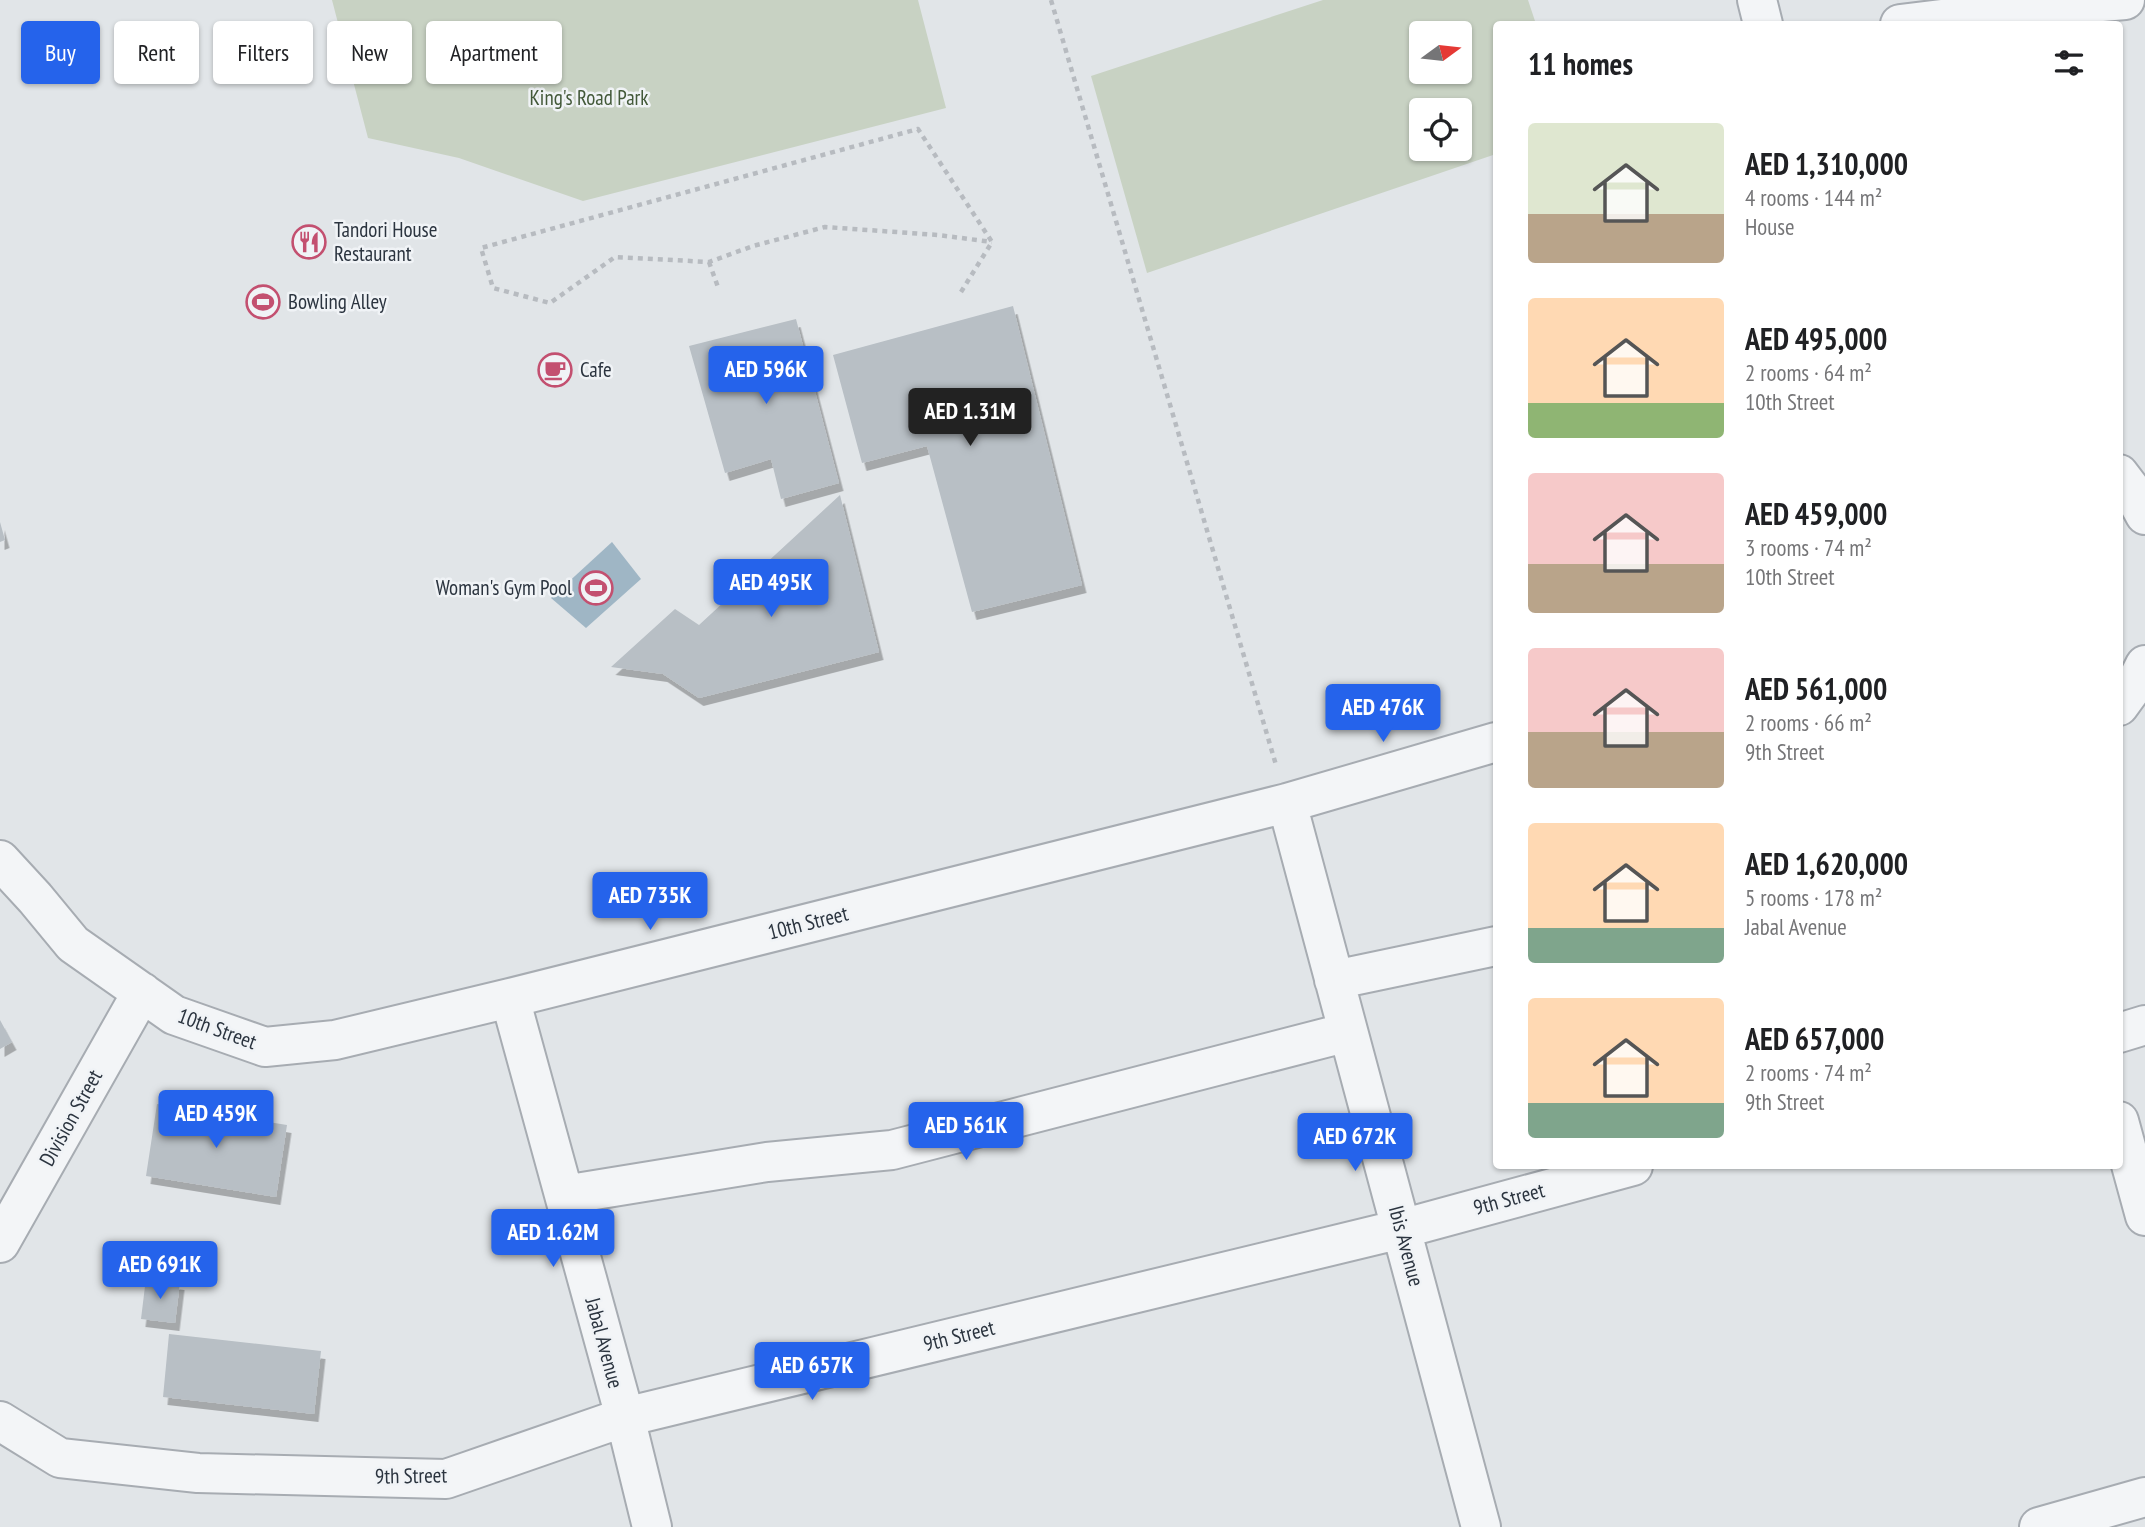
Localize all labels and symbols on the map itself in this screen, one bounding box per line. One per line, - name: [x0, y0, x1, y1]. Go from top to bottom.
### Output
- north arrow: [1409, 21, 1472, 84]
- park label: King's Road Park: [530, 84, 648, 111]
- place label: Tandori House Restaurant: [334, 216, 437, 267]
- restaurant icon: Tandori House Restaurant: [290, 223, 328, 261]
- sports icon: Bowling Alley: [244, 283, 282, 321]
- place label: Bowling Alley: [288, 288, 387, 315]
- pin: AED 596K: [694, 346, 838, 406]
- cafe icon: Cafe: [536, 351, 574, 389]
- place label: Cafe: [580, 356, 612, 383]
- pin: AED 1.31M: [890, 388, 1050, 448]
- pin: AED 495K: [699, 560, 843, 619]
- sports icon: Woman's Gym Pool: [577, 569, 615, 607]
- place label: Woman's Gym Pool: [436, 574, 572, 601]
- pin: AED 476K: [1311, 684, 1455, 744]
- pin: AED 735K: [578, 872, 722, 932]
- street label: 10th Street: [765, 899, 851, 946]
- street label: 10th Street: [174, 1002, 260, 1055]
- street label: Division Street: [33, 1065, 108, 1171]
- pin: AED 459K: [144, 1090, 288, 1150]
- pin: AED 561K: [894, 1102, 1038, 1162]
- pin: AED 672K: [1283, 1114, 1427, 1173]
- street label: 9th Street: [1470, 1176, 1548, 1221]
- street label: Ibis Avenue: [1383, 1202, 1430, 1289]
- pin: AED 1.62M: [473, 1210, 633, 1269]
- pin: AED 691K: [88, 1242, 232, 1301]
- street label: Jabal Avenue: [579, 1294, 630, 1391]
- street label: 9th Street: [920, 1314, 997, 1357]
- pin: AED 657K: [740, 1342, 884, 1402]
- street label: 9th Street: [375, 1461, 448, 1490]

